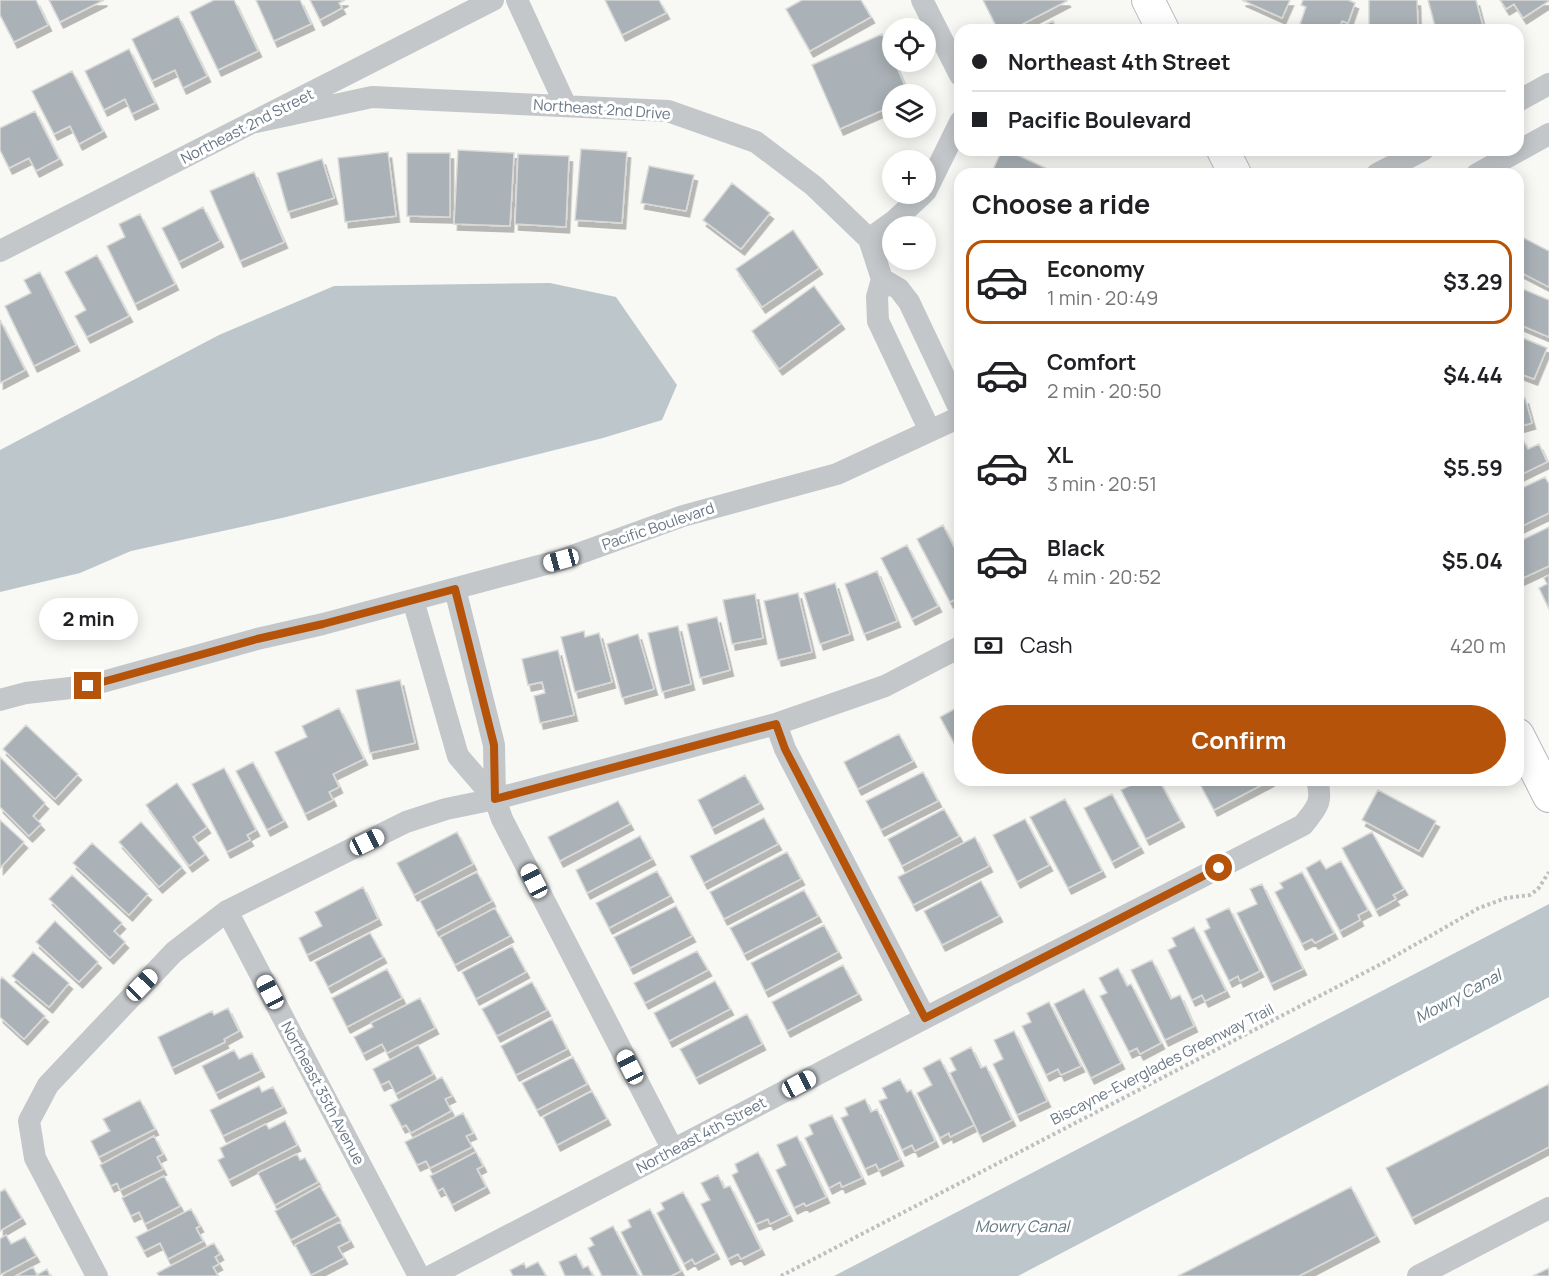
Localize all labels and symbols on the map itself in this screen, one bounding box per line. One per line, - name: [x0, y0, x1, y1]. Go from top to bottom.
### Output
- street label: Northeast 2nd Street: [177, 83, 317, 169]
- street label: Northeast 2nd Drive: [533, 94, 672, 124]
- street label: Pacific Boulevard: [599, 497, 717, 555]
- car: [541, 547, 581, 573]
- callout: 2 min: [38, 599, 138, 641]
- route end: [74, 672, 101, 699]
- car: [347, 826, 387, 858]
- route start: [1205, 854, 1232, 881]
- car: [518, 861, 550, 901]
- water label: Mowry Canal: [1411, 963, 1507, 1028]
- car: [123, 966, 161, 1004]
- car: [254, 972, 286, 1012]
- street label: Biscayne-Everglades Greenway Trail: [1047, 998, 1277, 1130]
- street label: Northeast 35th Avenue: [276, 1018, 370, 1169]
- car: [614, 1047, 646, 1087]
- car: [779, 1068, 819, 1100]
- street label: Northeast 4th Street: [632, 1092, 770, 1178]
- water label: Mowry Canal: [975, 1215, 1072, 1237]

